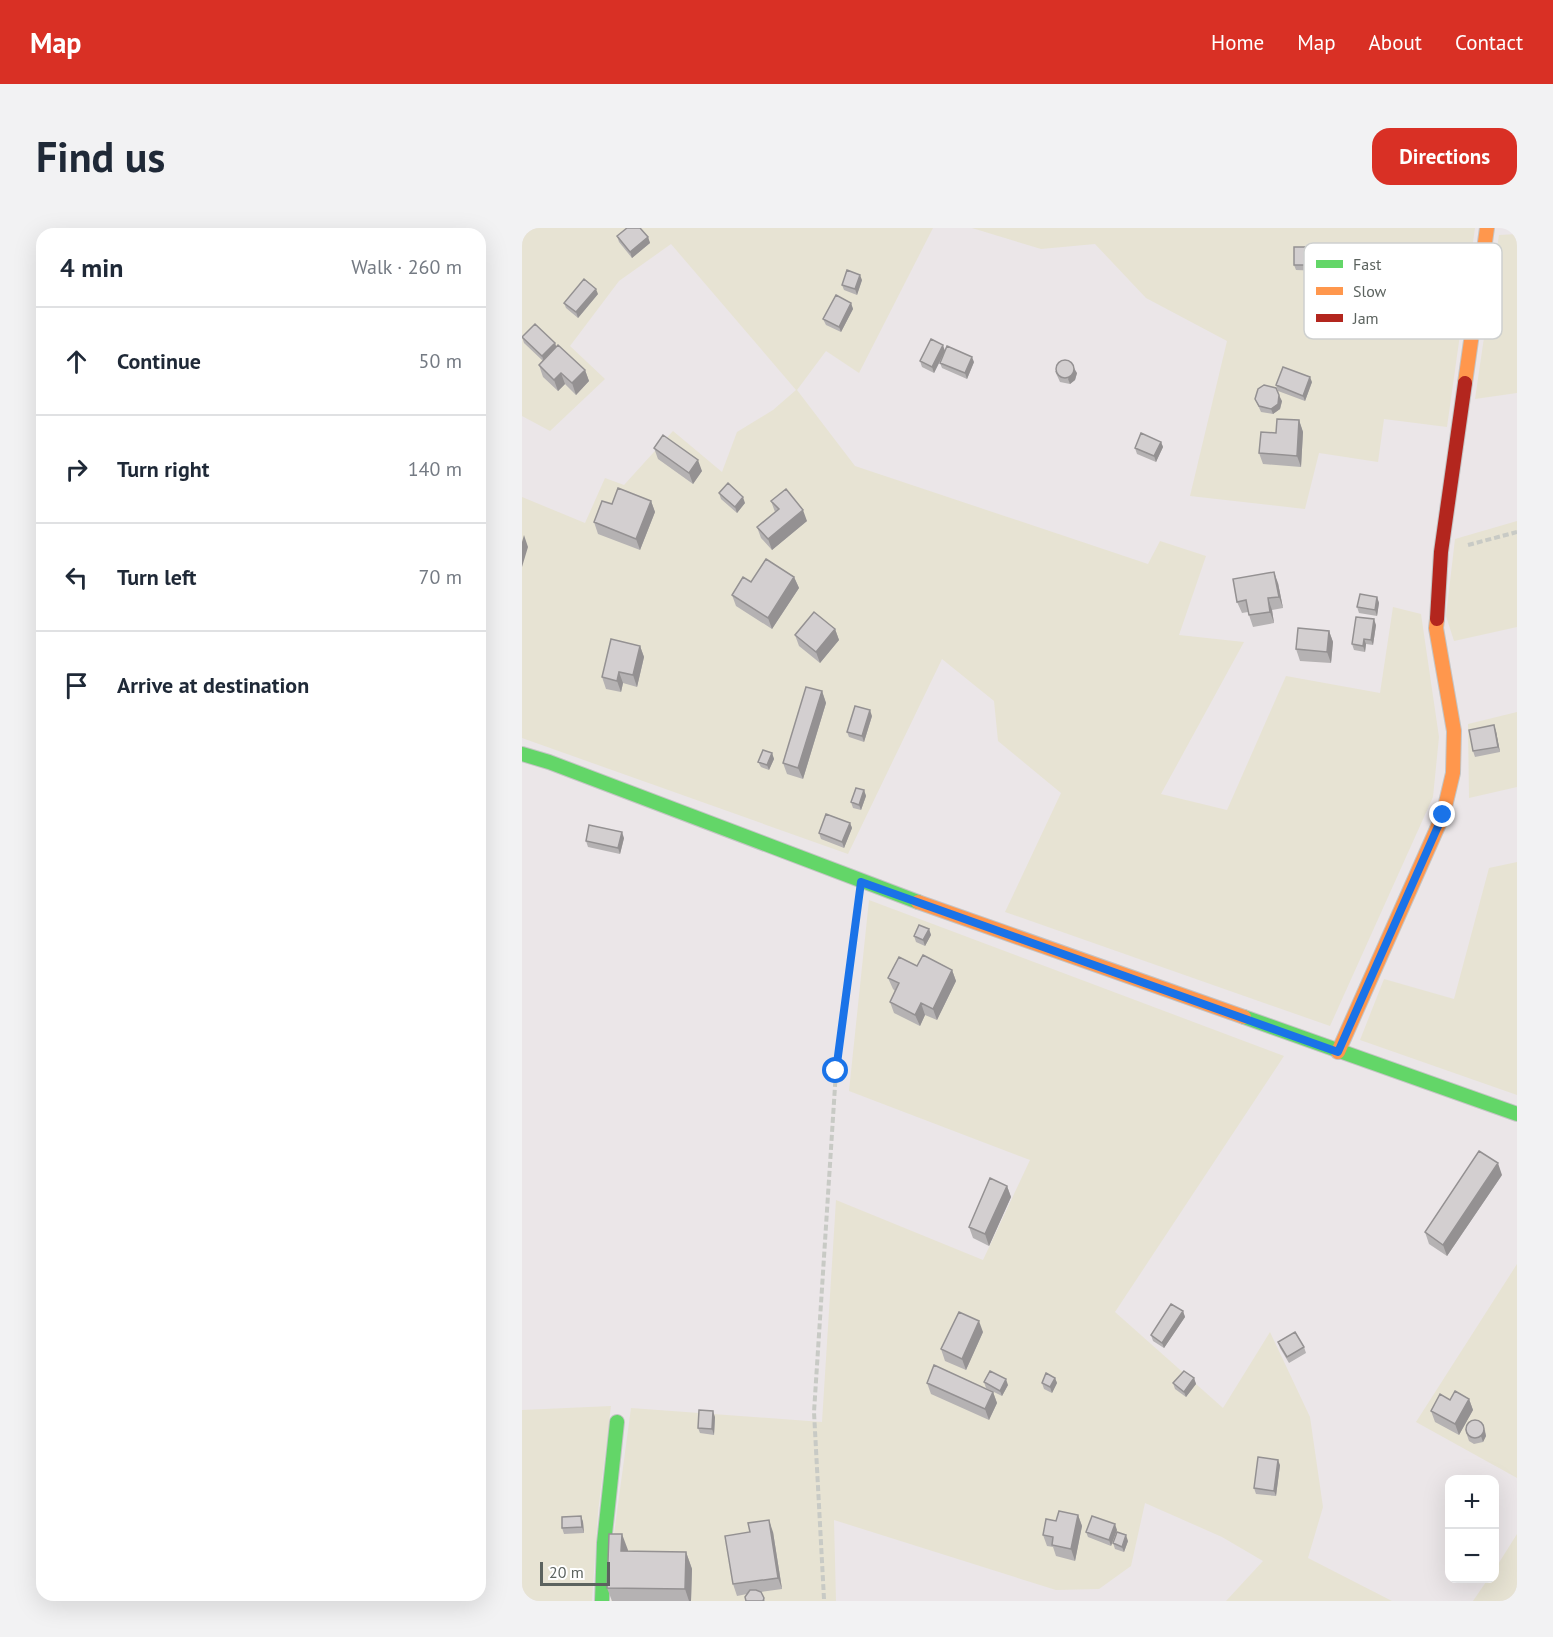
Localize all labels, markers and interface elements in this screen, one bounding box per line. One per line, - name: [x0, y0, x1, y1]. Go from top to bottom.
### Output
- text: Map: [30, 24, 81, 61]
- text: Home: [1211, 29, 1264, 56]
- text: Map: [1297, 29, 1336, 56]
- text: About: [1369, 29, 1422, 56]
- text: Contact: [1455, 29, 1523, 56]
- button: Directions: [1372, 128, 1517, 185]
- text: Find us: [36, 129, 165, 184]
- legend: [1304, 243, 1502, 339]
- text: 4 min: [60, 251, 123, 284]
- text: Walk · 260 m: [351, 254, 462, 280]
- text: Fast: [1353, 254, 1382, 274]
- text: Slow: [1353, 281, 1387, 301]
- text: Jam: [1352, 308, 1379, 328]
- icon: ahead: [60, 345, 93, 378]
- text: Continue: [117, 347, 201, 375]
- text: 50 m: [419, 348, 462, 374]
- icon: right: [60, 453, 93, 486]
- text: Turn right: [117, 455, 209, 483]
- text: 140 m: [408, 456, 462, 482]
- icon: left: [60, 561, 93, 594]
- text: Turn left: [117, 563, 197, 591]
- text: 70 m: [419, 564, 462, 590]
- icon: arrive: [60, 669, 93, 702]
- text: Arrive at destination: [117, 671, 309, 699]
- route end: [1429, 801, 1455, 827]
- route start: [822, 1057, 848, 1083]
- map controls: [1445, 1475, 1499, 1583]
- button: +: [1445, 1475, 1499, 1529]
- button: −: [1445, 1529, 1499, 1583]
- scale bar: [540, 1559, 610, 1586]
- text: 20 m: [549, 1562, 584, 1582]

